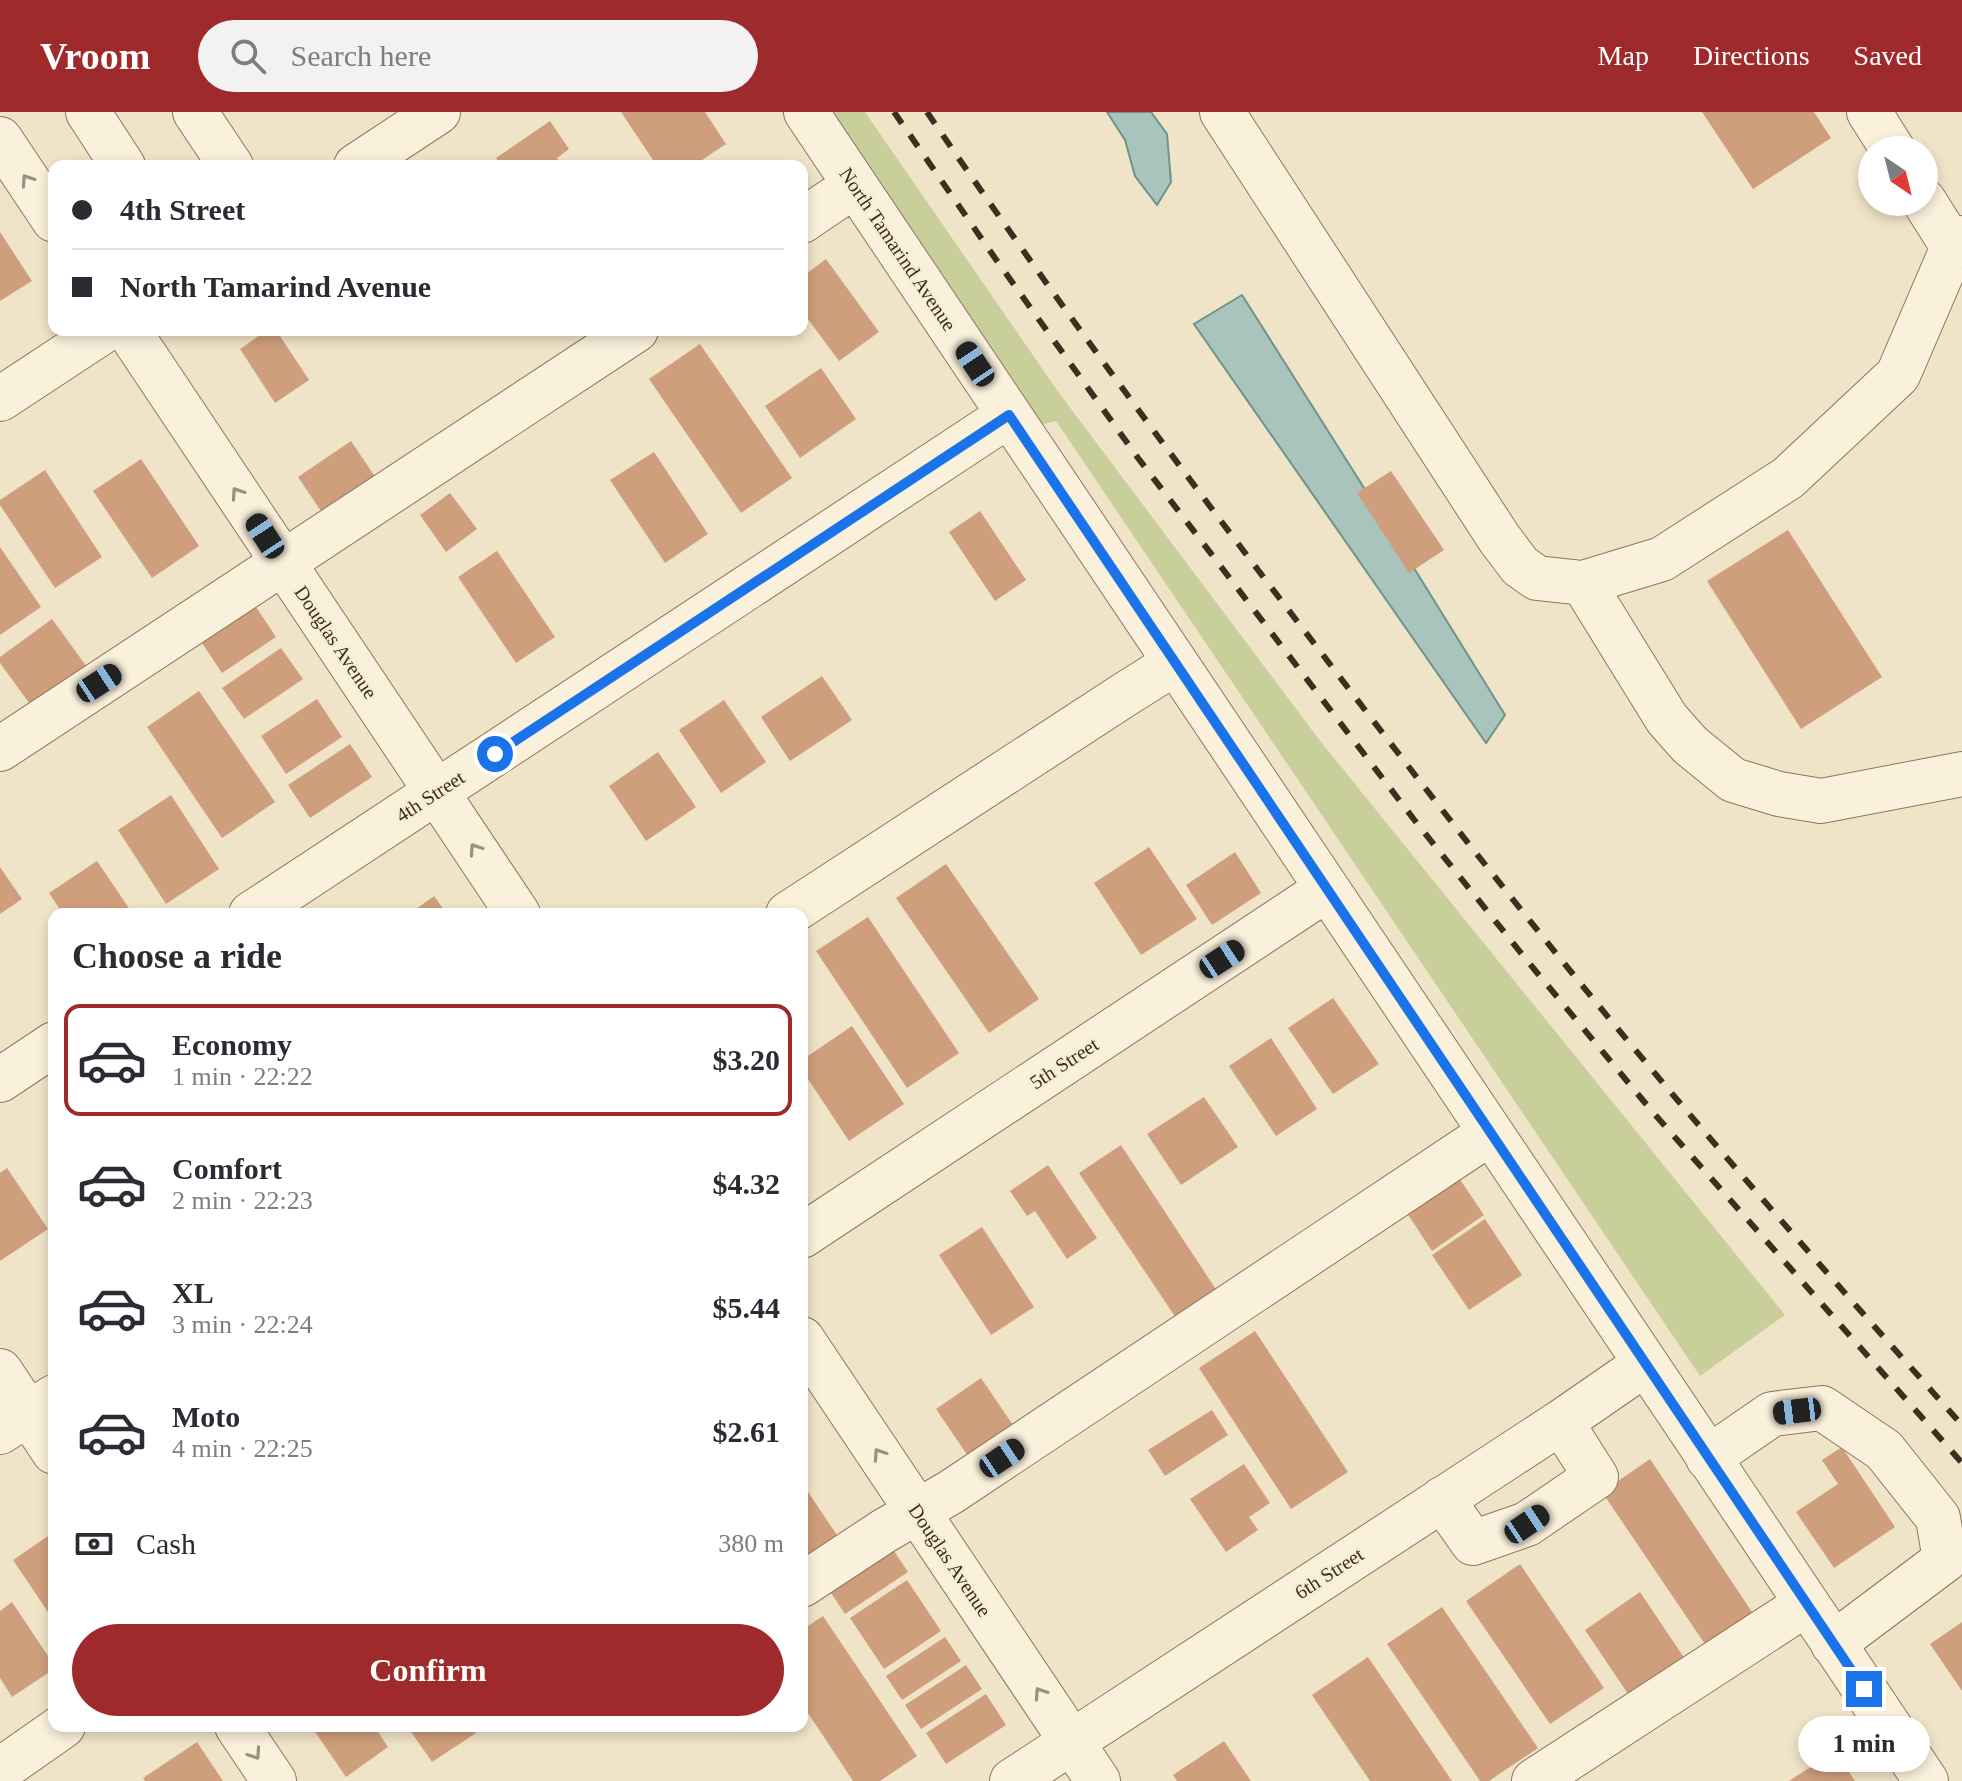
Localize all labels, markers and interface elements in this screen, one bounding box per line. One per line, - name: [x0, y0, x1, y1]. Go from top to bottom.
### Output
- search box: [198, 20, 758, 92]
- icon: search: [226, 34, 270, 78]
- text: Vroom: [40, 35, 150, 77]
- text: Search here: [290, 39, 431, 72]
- text: Map: [1598, 40, 1649, 71]
- text: Directions: [1693, 40, 1810, 71]
- text: Saved: [1854, 40, 1922, 71]
- north arrow: [1858, 136, 1938, 216]
- map controls: [1858, 136, 1938, 216]
- street label: North Tamarind Avenue: [835, 163, 961, 335]
- one-way arrow: [22, 174, 37, 188]
- text: 4th Street: [120, 193, 245, 226]
- text: North Tamarind Avenue: [120, 270, 431, 303]
- car: [952, 337, 998, 391]
- one-way arrow: [232, 488, 247, 502]
- car: [242, 509, 288, 563]
- street label: Douglas Avenue: [289, 581, 382, 703]
- car: [72, 660, 126, 706]
- route start: [477, 736, 513, 772]
- street label: 4th Street: [392, 766, 469, 826]
- one-way arrow: [470, 844, 485, 858]
- text: Choose a ride: [72, 936, 282, 976]
- car: [1195, 936, 1249, 982]
- icon: car: [76, 1024, 148, 1096]
- text: Economy: [172, 1028, 292, 1061]
- street label: 5th Street: [1026, 1033, 1103, 1093]
- text: $3.20: [713, 1043, 780, 1076]
- text: 1 min · 22:22: [172, 1062, 313, 1091]
- icon: car: [76, 1148, 148, 1220]
- text: Comfort: [172, 1152, 282, 1185]
- text: $4.32: [713, 1167, 780, 1200]
- text: 2 min · 22:23: [172, 1186, 313, 1215]
- icon: car: [76, 1272, 148, 1344]
- text: XL: [172, 1276, 214, 1309]
- text: $5.44: [713, 1291, 780, 1324]
- text: 3 min · 22:24: [172, 1310, 313, 1339]
- icon: car: [76, 1396, 148, 1468]
- car: [1772, 1396, 1822, 1426]
- text: Moto: [172, 1400, 240, 1433]
- text: $2.61: [713, 1415, 780, 1448]
- text: 4 min · 22:25: [172, 1434, 313, 1463]
- car: [975, 1435, 1029, 1481]
- one-way arrow: [874, 1448, 889, 1462]
- street label: Douglas Avenue: [903, 1499, 996, 1621]
- car: [1500, 1501, 1554, 1547]
- icon: cash: [72, 1522, 116, 1566]
- text: Cash: [136, 1527, 196, 1560]
- text: 380 m: [718, 1529, 784, 1558]
- street label: 6th Street: [1291, 1543, 1368, 1603]
- button: Confirm: [72, 1624, 784, 1716]
- route end: [1846, 1671, 1882, 1707]
- one-way arrow: [1034, 1687, 1049, 1701]
- callout: 1 min: [1798, 1717, 1930, 1773]
- text: 1 min: [1833, 1729, 1895, 1758]
- one-way arrow: [245, 1745, 260, 1759]

